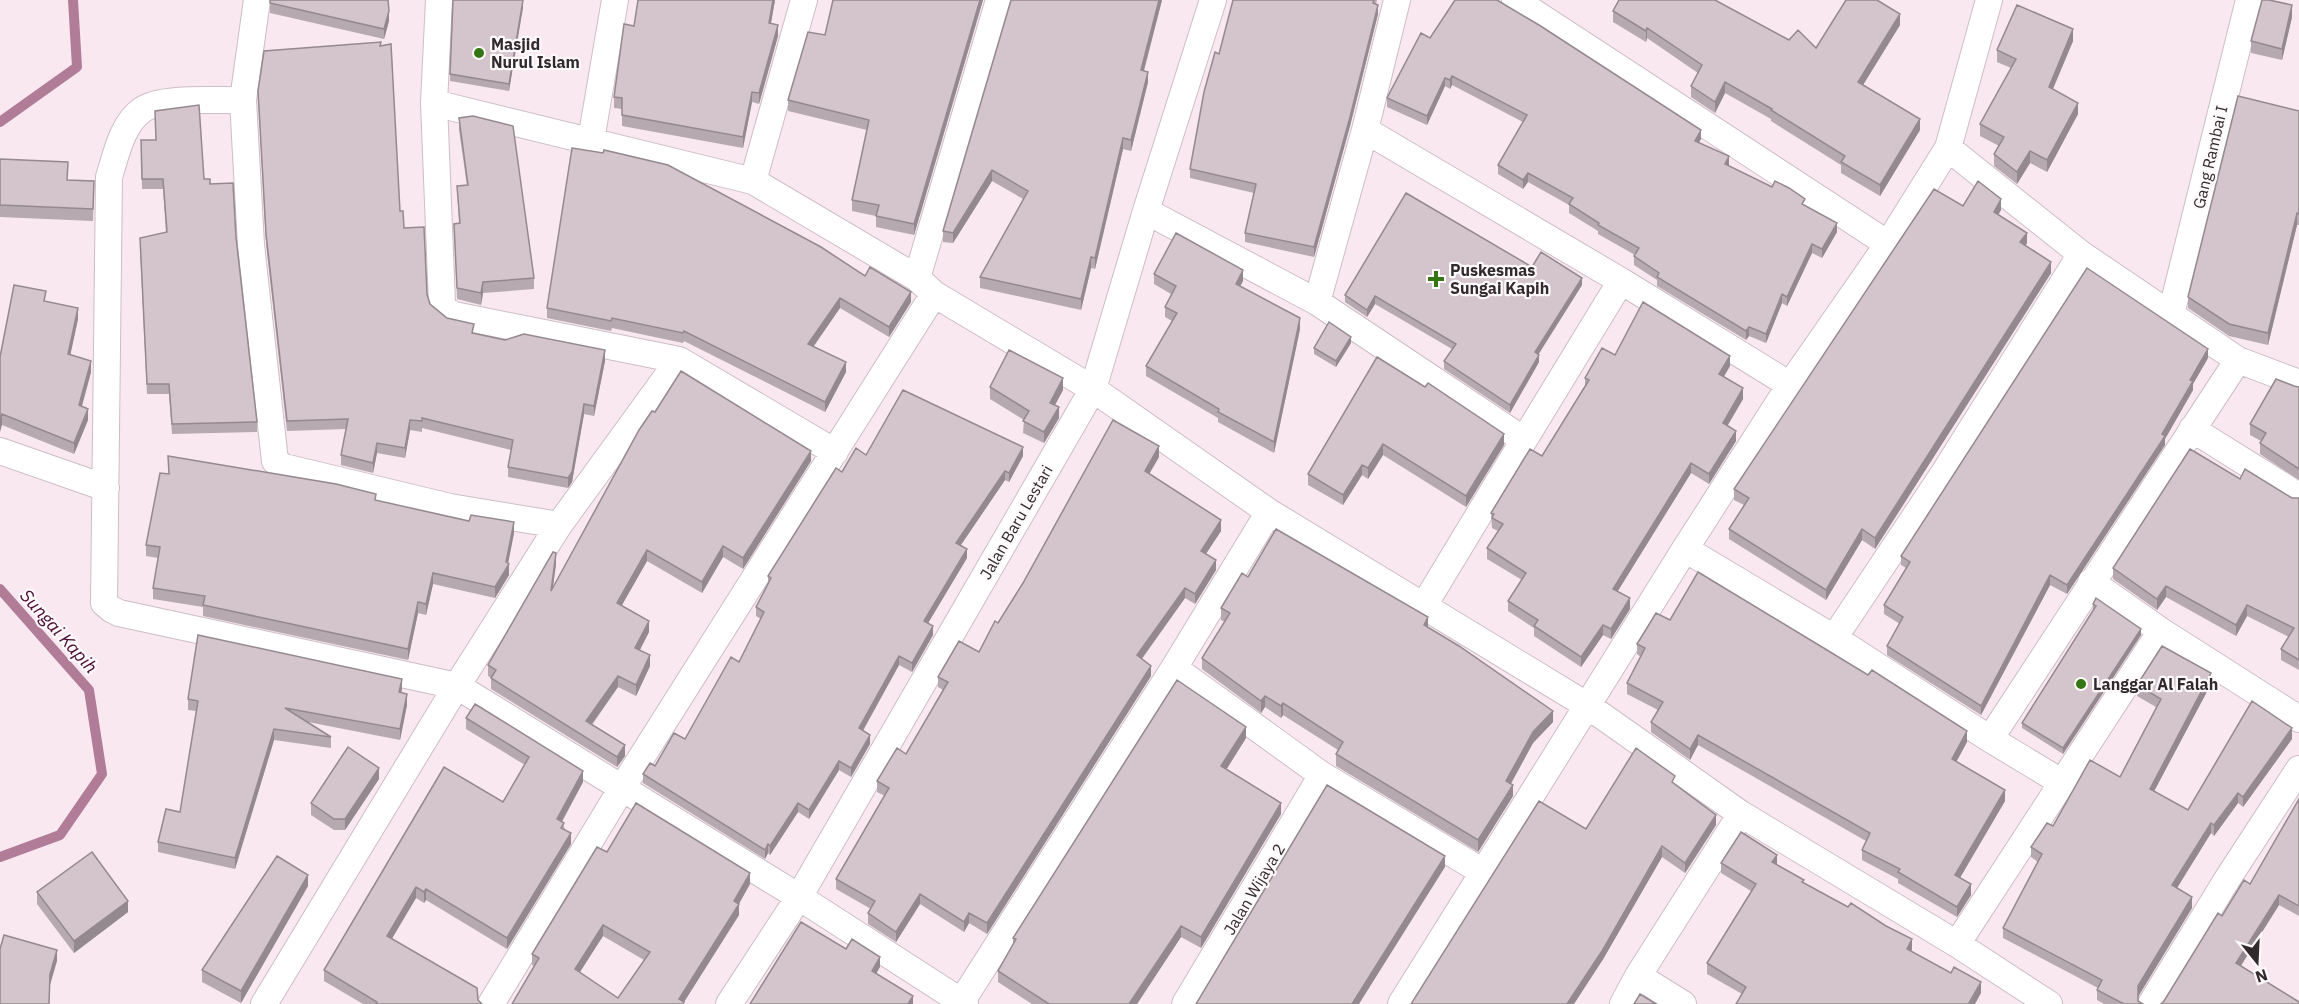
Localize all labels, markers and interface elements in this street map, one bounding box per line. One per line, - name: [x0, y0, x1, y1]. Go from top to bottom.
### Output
- place label: Masjid Nurul Islam: [491, 34, 580, 72]
- marker: Masjid Nurul Islam: [472, 46, 486, 60]
- street label: Gang Rambai I: [2188, 103, 2232, 211]
- place label: Puskesmas Sungai Kapih: [1450, 260, 1549, 298]
- marker: Puskesmas Sungai Kapih: [1427, 270, 1445, 288]
- street label: Jalan Baru Lestari: [975, 461, 1057, 583]
- water label: Sungai Kapih: [15, 584, 103, 678]
- place label: Langgar Al Falah: [2093, 674, 2218, 694]
- marker: Langgar Al Falah: [2074, 677, 2088, 691]
- street label: Jalan Wijaya 2: [1219, 840, 1289, 938]
- north arrow: [2227, 932, 2287, 992]
- text: N: [2253, 965, 2270, 988]

